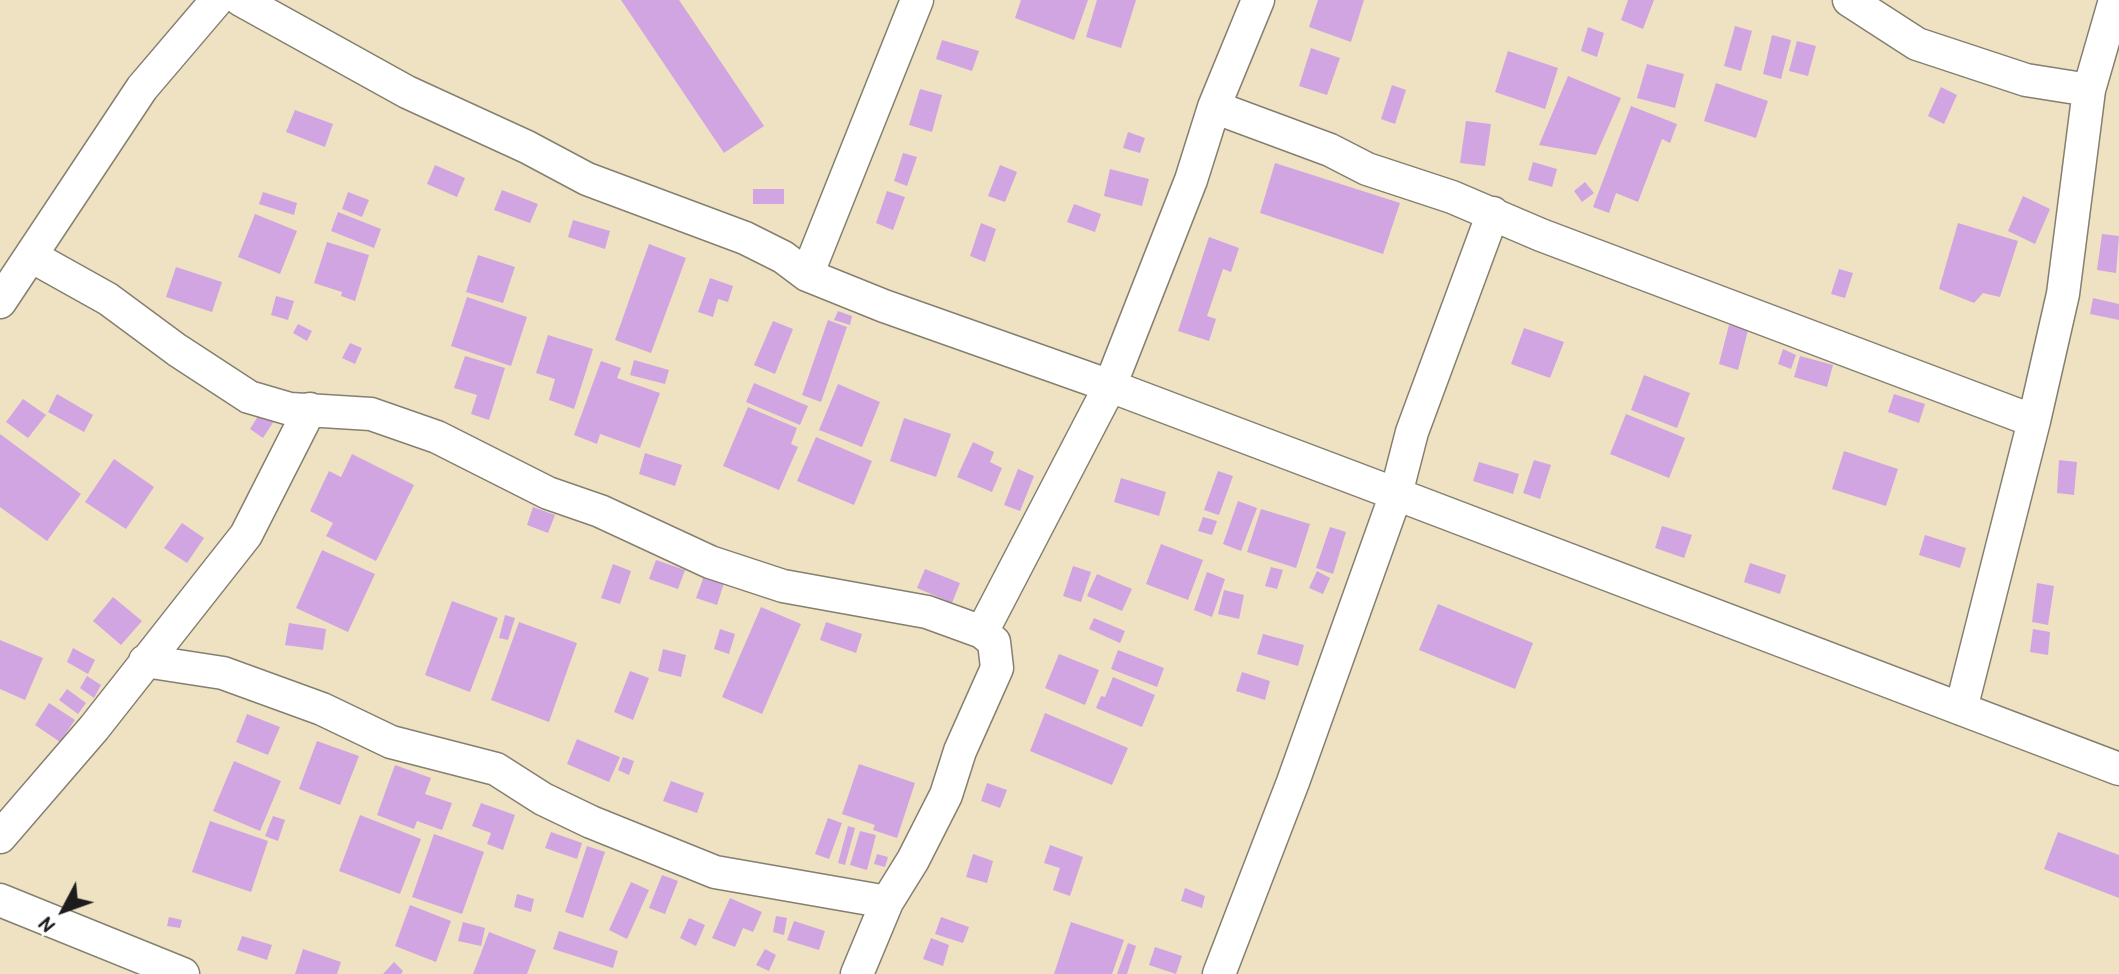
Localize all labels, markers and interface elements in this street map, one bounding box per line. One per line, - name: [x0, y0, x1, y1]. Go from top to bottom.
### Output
- north arrow: [24, 870, 104, 950]
- text: N: [31, 911, 61, 940]

